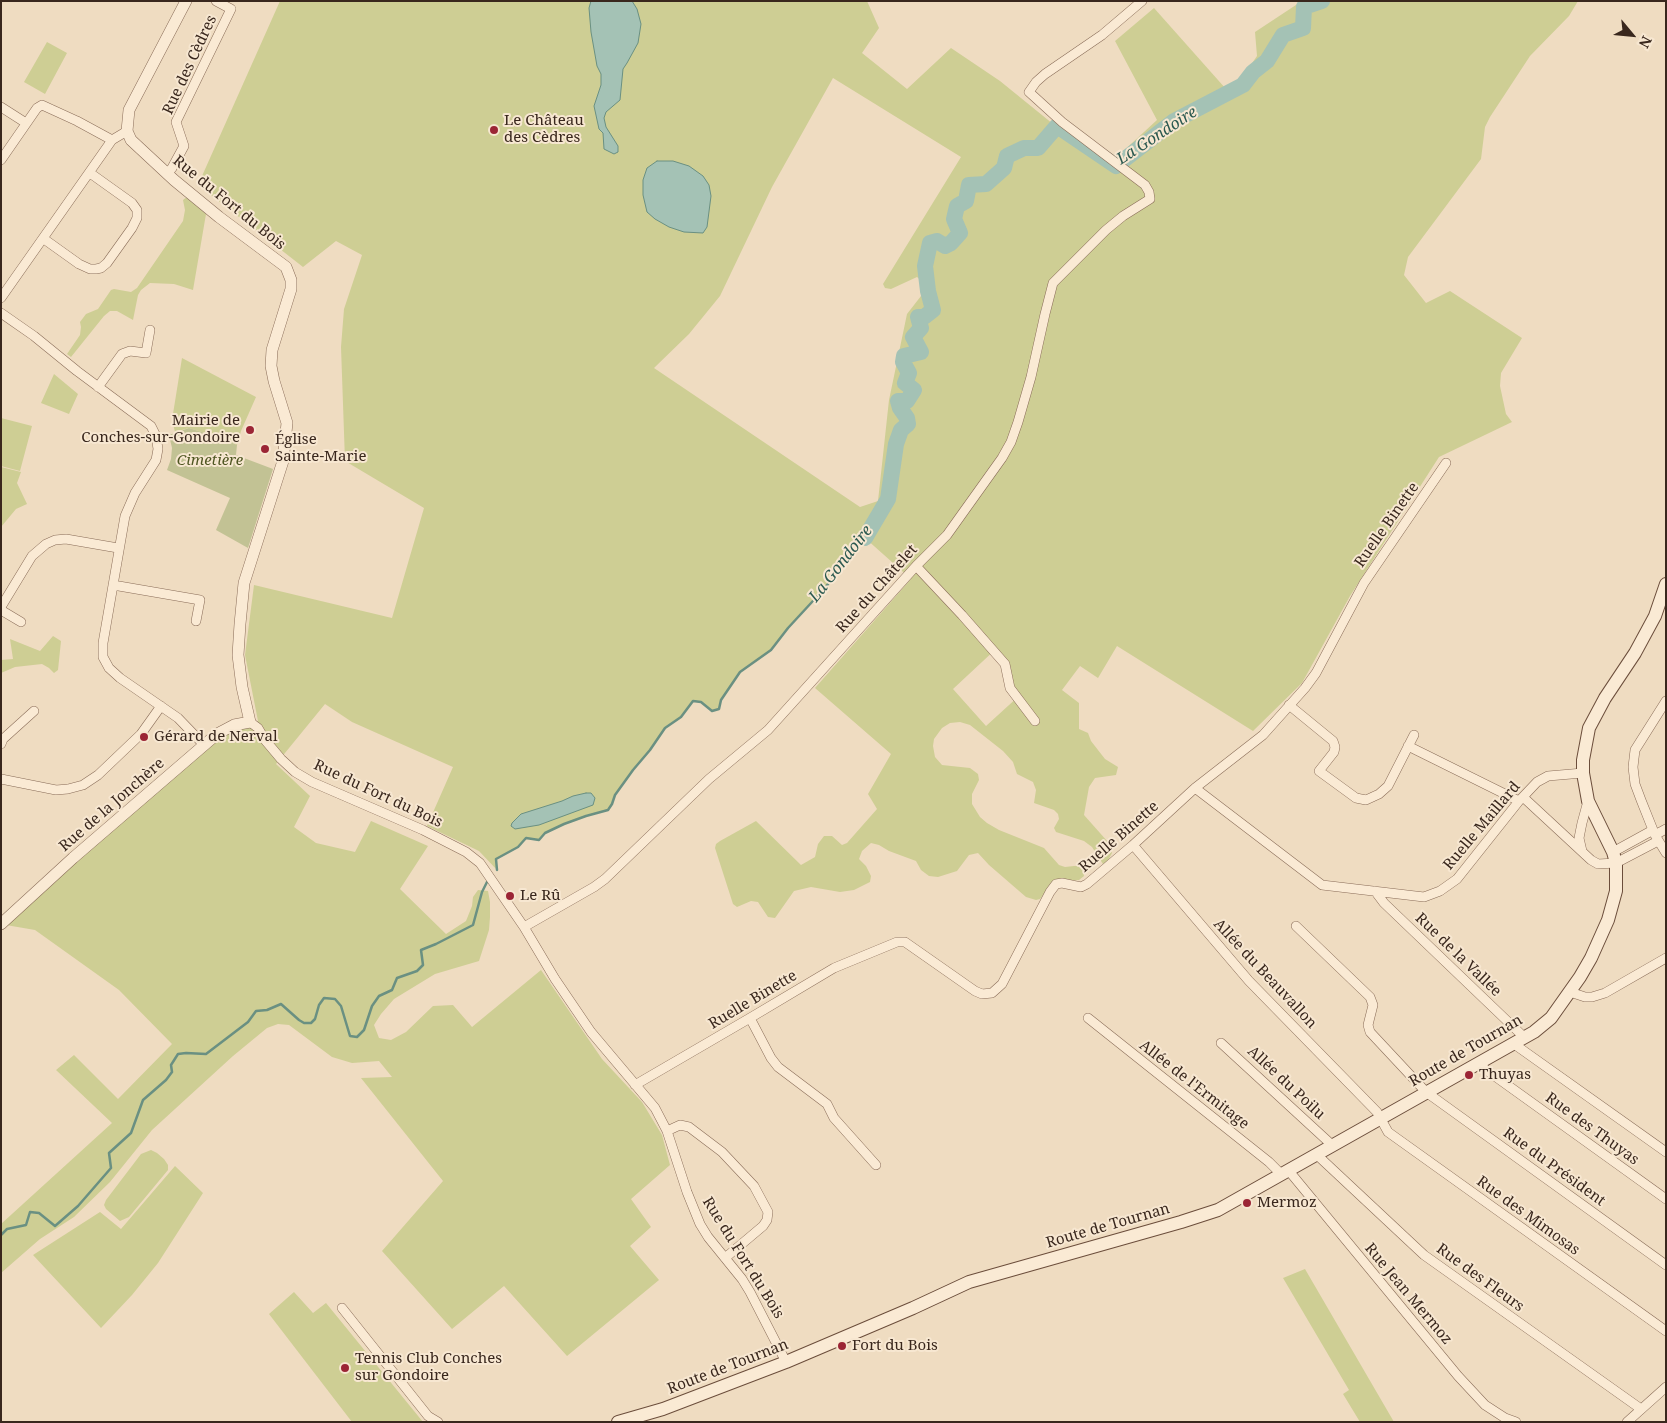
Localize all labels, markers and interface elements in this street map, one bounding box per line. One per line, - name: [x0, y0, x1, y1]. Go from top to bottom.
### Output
- north arrow: [1607, 10, 1657, 60]
- street label: Rue des Cèdres: [159, 12, 221, 118]
- text: N: [1635, 33, 1657, 52]
- water label: La Gondoire: [1113, 103, 1201, 169]
- place label: Le Château des Cèdres: [504, 112, 584, 147]
- marker: Le Château des Cèdres: [488, 124, 500, 136]
- street label: Rue du Fort du Bois: [169, 152, 289, 254]
- place label: Mairie de Conches-sur-Gondoire: [81, 412, 240, 447]
- marker: Mairie de Conches-sur-Gondoire: [244, 424, 256, 436]
- place label: Église Sainte-Marie: [275, 431, 366, 466]
- marker: Église Sainte-Marie: [259, 443, 271, 455]
- park label: Cimetière: [177, 452, 243, 470]
- street label: Ruelle Binette: [1351, 479, 1423, 571]
- water label: La Gondoire: [805, 522, 877, 606]
- street label: Rue du Châtelet: [833, 541, 921, 637]
- place label: Gérard de Nerval: [154, 728, 278, 746]
- marker: Gérard de Nerval: [138, 731, 150, 743]
- street label: Rue de la Jonchère: [56, 755, 168, 855]
- street label: Rue du Fort du Bois: [311, 756, 445, 832]
- street label: Ruelle Maillard: [1440, 778, 1524, 874]
- street label: Ruelle Binette: [1076, 798, 1162, 876]
- place label: Le Rû: [520, 887, 561, 905]
- marker: Le Rû: [504, 890, 516, 902]
- street label: Rue de la Vallée: [1411, 909, 1505, 1001]
- street label: Allée du Beauvallon: [1210, 916, 1320, 1032]
- street label: Ruelle Binette: [706, 967, 800, 1033]
- street label: Route de Tournan: [1406, 1011, 1526, 1091]
- street label: Allée de l'Ermitage: [1136, 1037, 1252, 1133]
- street label: Allée du Poilu: [1244, 1043, 1328, 1123]
- place label: Thuyas: [1479, 1066, 1531, 1084]
- marker: Thuyas: [1463, 1069, 1475, 1081]
- street label: Rue des Thuyas: [1542, 1089, 1642, 1169]
- street label: Rue du Président: [1499, 1124, 1609, 1210]
- street label: Rue des Mimosas: [1473, 1173, 1583, 1259]
- street label: Rue du Fort du Bois: [698, 1194, 788, 1322]
- place label: Mermoz: [1257, 1194, 1317, 1212]
- marker: Mermoz: [1241, 1197, 1253, 1209]
- street label: Route de Tournan: [1044, 1200, 1172, 1252]
- street label: Rue Jean Mermoz: [1360, 1240, 1456, 1348]
- street label: Rue des Fleurs: [1433, 1240, 1527, 1316]
- street label: Route de Tournan: [665, 1336, 791, 1398]
- place label: Fort du Bois: [852, 1337, 938, 1355]
- marker: Fort du Bois: [836, 1340, 848, 1352]
- place label: Tennis Club Conches sur Gondoire: [355, 1350, 502, 1385]
- marker: Tennis Club Conches sur Gondoire: [339, 1362, 351, 1374]

